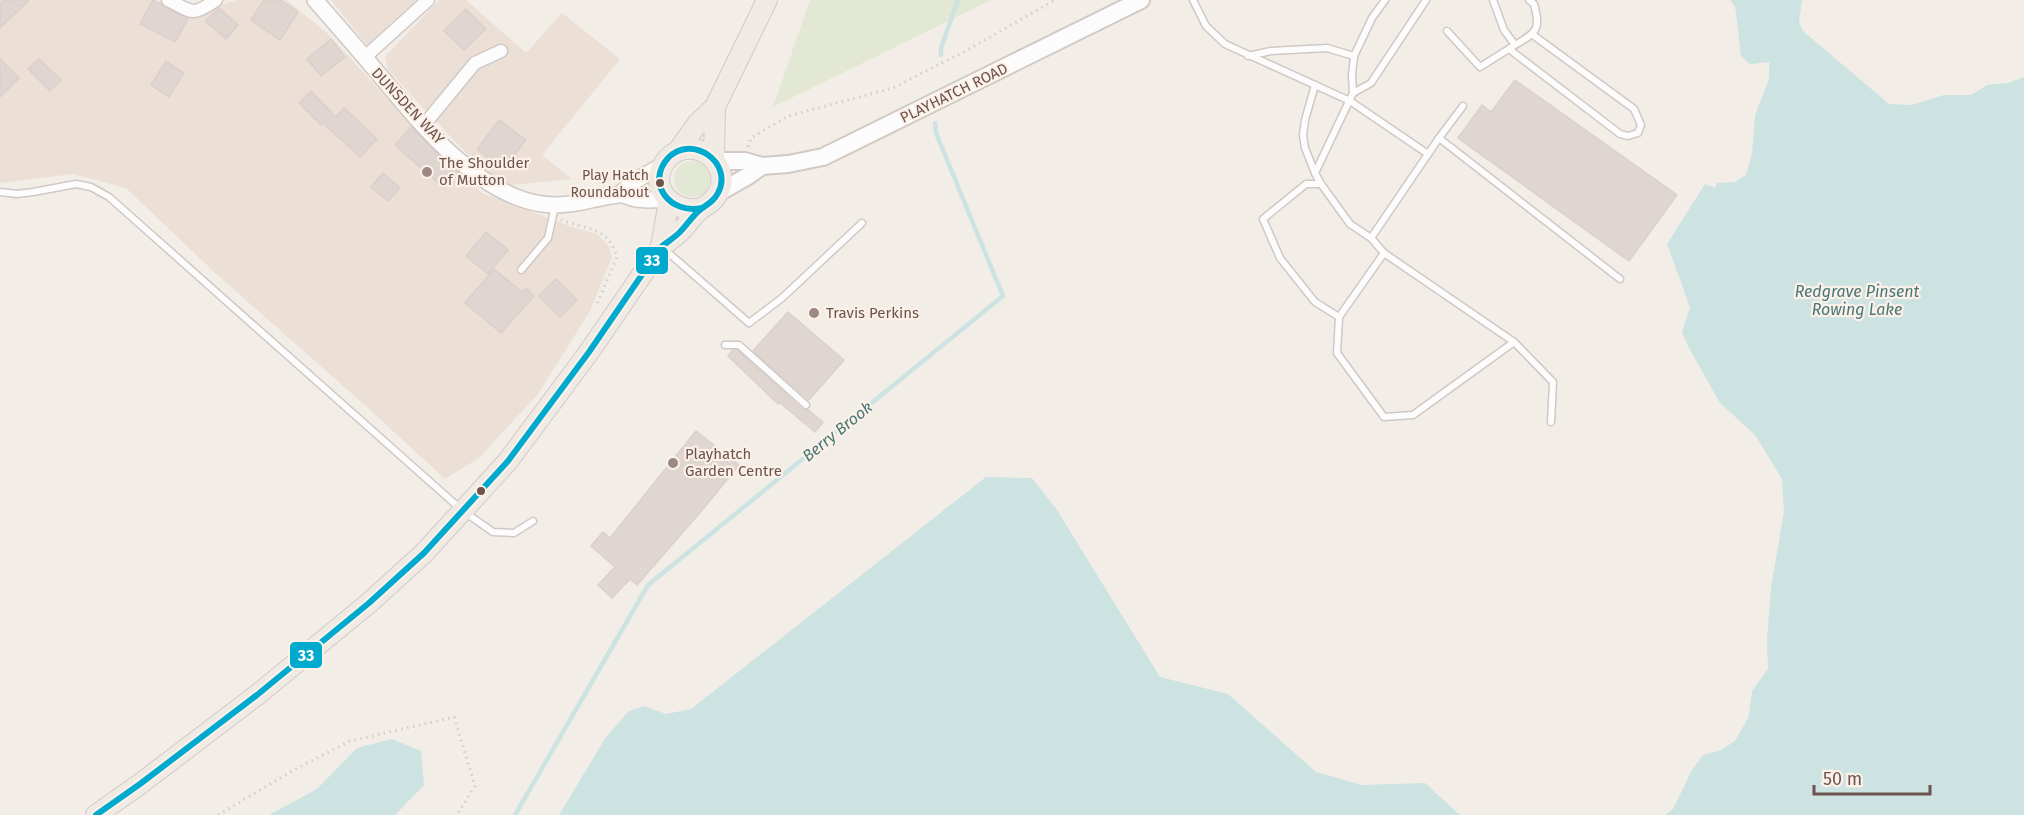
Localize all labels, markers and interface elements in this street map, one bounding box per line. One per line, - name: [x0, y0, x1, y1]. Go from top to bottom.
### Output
- street label: PLAYHATCH ROAD: [897, 59, 1011, 127]
- street label: DUNSDEN WAY: [368, 64, 449, 149]
- place label: The Shoulder of Mutton: [439, 154, 530, 189]
- marker: The Shoulder of Mutton: [420, 165, 434, 179]
- place label: Play Hatch Roundabout: [571, 167, 650, 201]
- marker: Play Hatch Roundabout: [654, 177, 666, 189]
- line badge: 33: [635, 246, 669, 275]
- text: 33: [643, 251, 660, 270]
- water label: Redgrave Pinsent Rowing Lake: [1795, 282, 1920, 319]
- place label: Travis Perkins: [826, 304, 919, 322]
- marker: Travis Perkins: [807, 306, 821, 320]
- water label: Berry Brook: [799, 397, 876, 465]
- place label: Playhatch Garden Centre: [685, 445, 782, 480]
- marker: Playhatch Garden Centre: [666, 456, 680, 470]
- unlabelled marker: [475, 485, 487, 497]
- line badge: 33: [289, 641, 323, 669]
- text: 33: [297, 646, 314, 665]
- scale bar: [1814, 758, 1930, 796]
- text: 50 m: [1823, 768, 1862, 790]

